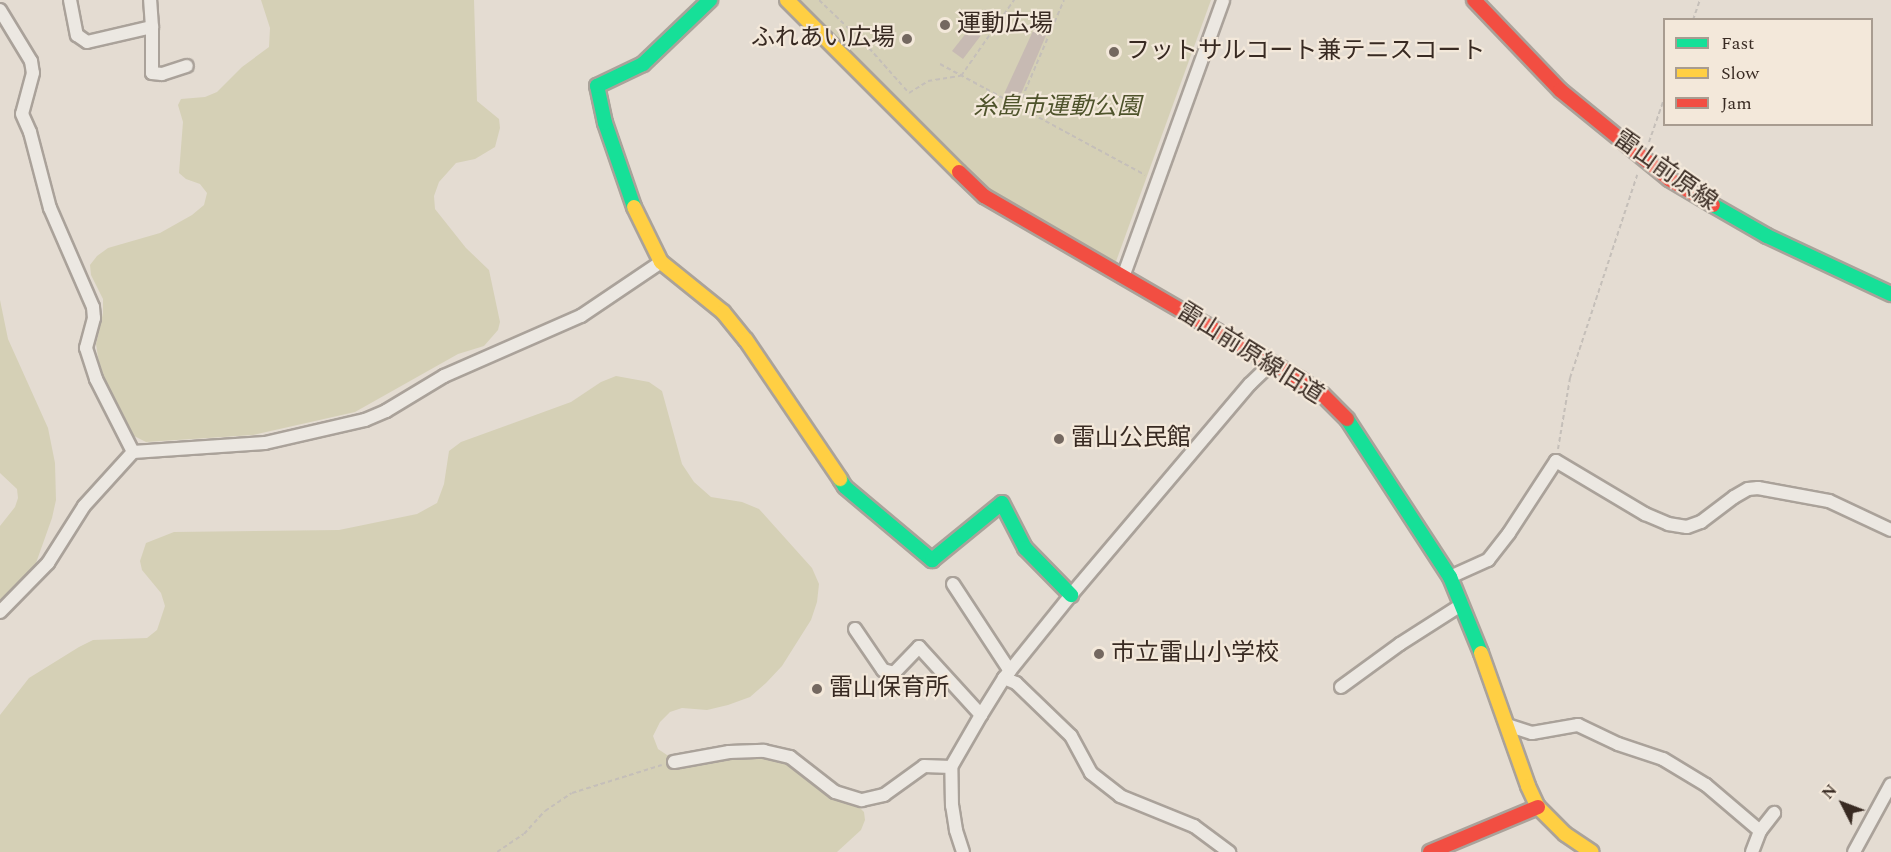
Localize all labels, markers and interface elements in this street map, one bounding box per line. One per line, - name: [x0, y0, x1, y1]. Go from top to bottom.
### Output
- place label: 運動広場: [957, 11, 1053, 39]
- marker: 運動広場: [938, 18, 952, 32]
- legend: [1663, 18, 1873, 126]
- place label: ふれあい広場: [751, 25, 895, 53]
- text: Fast: [1721, 30, 1754, 57]
- marker: ふれあい広場: [900, 32, 914, 46]
- place label: フットサルコート兼テニスコート: [1126, 38, 1486, 66]
- marker: フットサルコート兼テニスコート: [1107, 45, 1121, 59]
- text: Slow: [1721, 60, 1759, 87]
- text: Jam: [1721, 90, 1752, 117]
- park label: 糸島市運動公園: [973, 94, 1141, 122]
- street label: 雷山前原線: [1608, 125, 1722, 217]
- street label: 雷山前原線旧道: [1171, 297, 1329, 411]
- place label: 雷山公民館: [1071, 425, 1191, 453]
- marker: 雷山公民館: [1052, 432, 1066, 446]
- place label: 市立雷山小学校: [1111, 640, 1279, 668]
- marker: 市立雷山小学校: [1092, 647, 1106, 661]
- place label: 雷山保育所: [829, 675, 949, 703]
- marker: 雷山保育所: [810, 682, 824, 696]
- north arrow: [1813, 774, 1873, 834]
- text: N: [1816, 779, 1843, 805]

